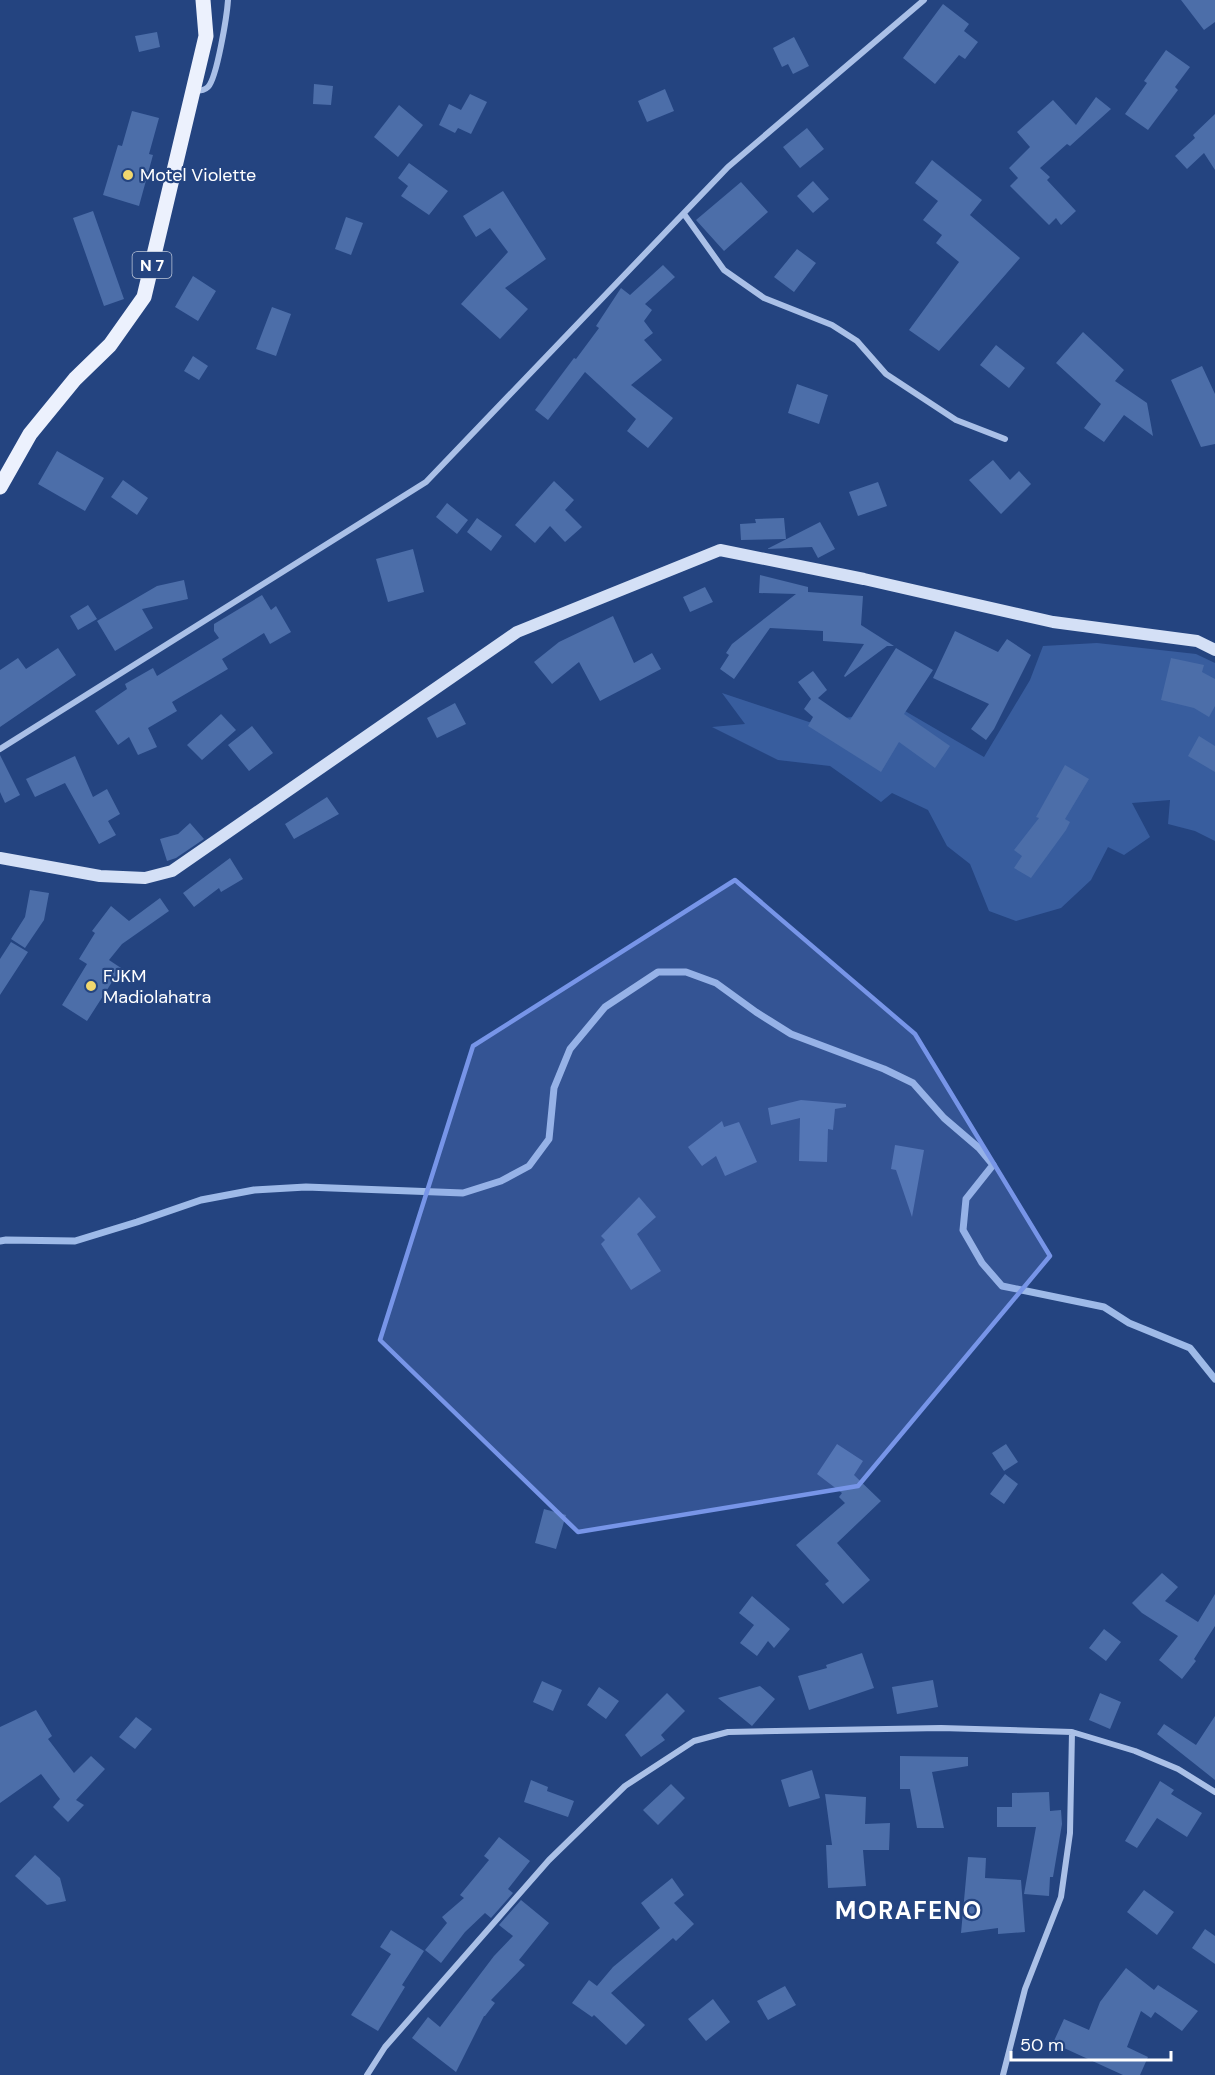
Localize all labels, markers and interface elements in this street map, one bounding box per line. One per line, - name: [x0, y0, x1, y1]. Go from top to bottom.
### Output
- place label: Motel Violette: [140, 163, 256, 187]
- marker: Motel Violette: [121, 168, 135, 182]
- road number: N 7: [132, 252, 172, 278]
- place label: FJKM Madiolahatra: [103, 964, 211, 1009]
- marker: FJKM Madiolahatra: [84, 979, 98, 993]
- district label: MORAFENO: [835, 1895, 983, 1926]
- scale bar: [1011, 2024, 1172, 2062]
- text: 50 m: [1020, 2033, 1064, 2057]

